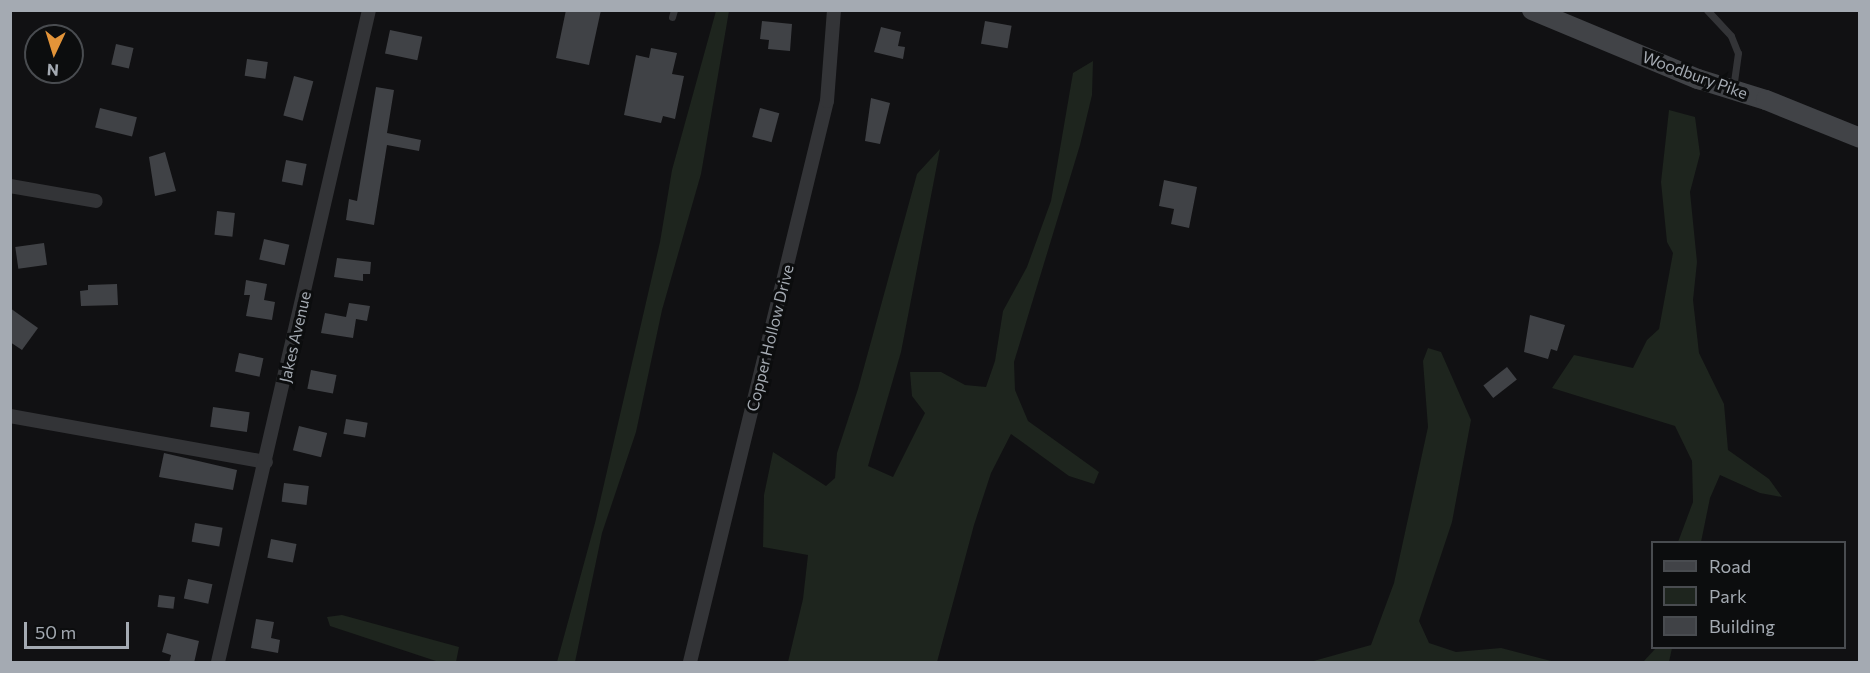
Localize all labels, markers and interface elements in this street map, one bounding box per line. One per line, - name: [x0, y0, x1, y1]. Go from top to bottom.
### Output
- north arrow: [24, 24, 84, 84]
- street label: Woodbury Pike: [1640, 47, 1750, 103]
- text: N: [46, 61, 59, 80]
- street label: Copper Hollow Drive: [742, 263, 798, 413]
- street label: Jakes Avenue: [275, 289, 315, 385]
- legend: [1651, 541, 1846, 649]
- text: Road: [1709, 555, 1751, 577]
- text: Park: [1709, 585, 1747, 607]
- scale bar: [27, 610, 132, 648]
- text: Building: [1709, 615, 1775, 637]
- text: 50 m: [35, 621, 76, 643]

